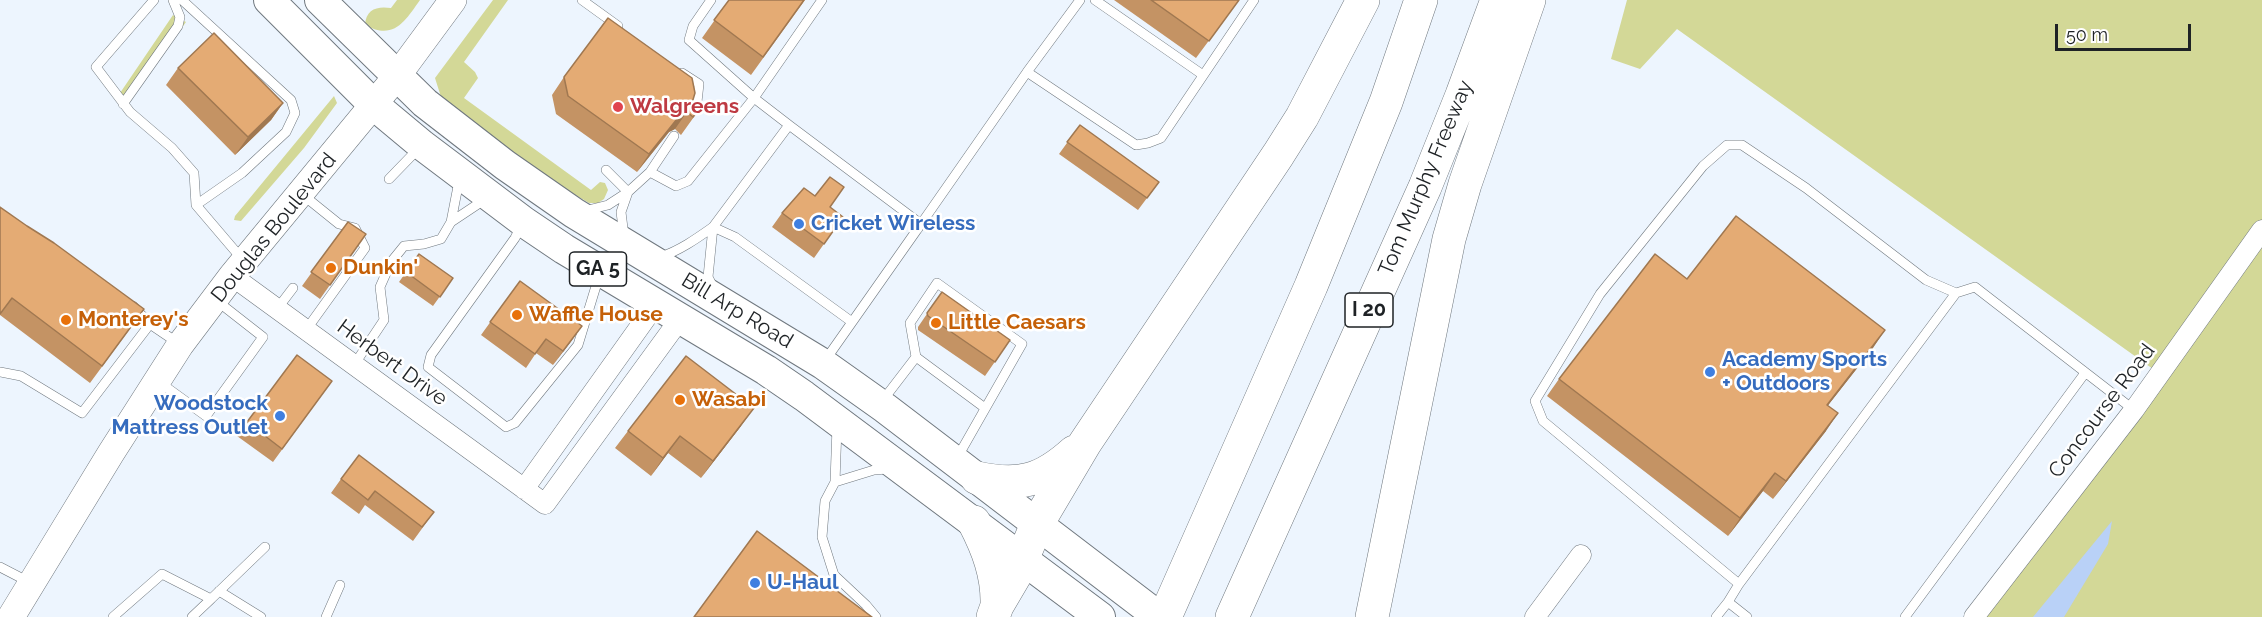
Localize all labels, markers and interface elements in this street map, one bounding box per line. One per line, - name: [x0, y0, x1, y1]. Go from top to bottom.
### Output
- scale bar: [2058, 12, 2194, 50]
- text: 50 m: [2066, 24, 2108, 45]
- street label: Tom Murphy Freeway: [1373, 77, 1479, 279]
- place label: Walgreens: [630, 94, 739, 120]
- marker: Walgreens: [611, 100, 625, 114]
- street label: Douglas Boulevard: [206, 148, 342, 308]
- place label: Cricket Wireless: [811, 211, 975, 237]
- marker: Cricket Wireless: [792, 217, 806, 231]
- road number: GA 5: [570, 252, 626, 286]
- place label: Dunkin': [343, 255, 418, 281]
- marker: Dunkin': [324, 261, 338, 275]
- street label: Bill Arp Road: [677, 268, 797, 354]
- road number: I 20: [1345, 293, 1393, 327]
- place label: Waffle House: [529, 302, 663, 328]
- place label: Monterey's: [78, 307, 189, 333]
- marker: Waffle House: [510, 308, 524, 322]
- place label: Little Caesars: [948, 310, 1086, 336]
- marker: Monterey's: [59, 313, 73, 327]
- street label: Herbert Drive: [332, 315, 452, 411]
- marker: Little Caesars: [929, 316, 943, 330]
- street label: Concourse Road: [2043, 339, 2161, 483]
- place label: Academy Sports + Outdoors: [1722, 347, 1887, 397]
- marker: Academy Sports + Outdoors: [1703, 365, 1717, 379]
- place label: Wasabi: [692, 387, 766, 413]
- place label: Woodstock Mattress Outlet: [112, 391, 268, 441]
- marker: Wasabi: [673, 393, 687, 407]
- marker: Woodstock Mattress Outlet: [273, 409, 287, 423]
- place label: U-Haul: [767, 570, 839, 596]
- marker: U-Haul: [748, 576, 762, 590]

